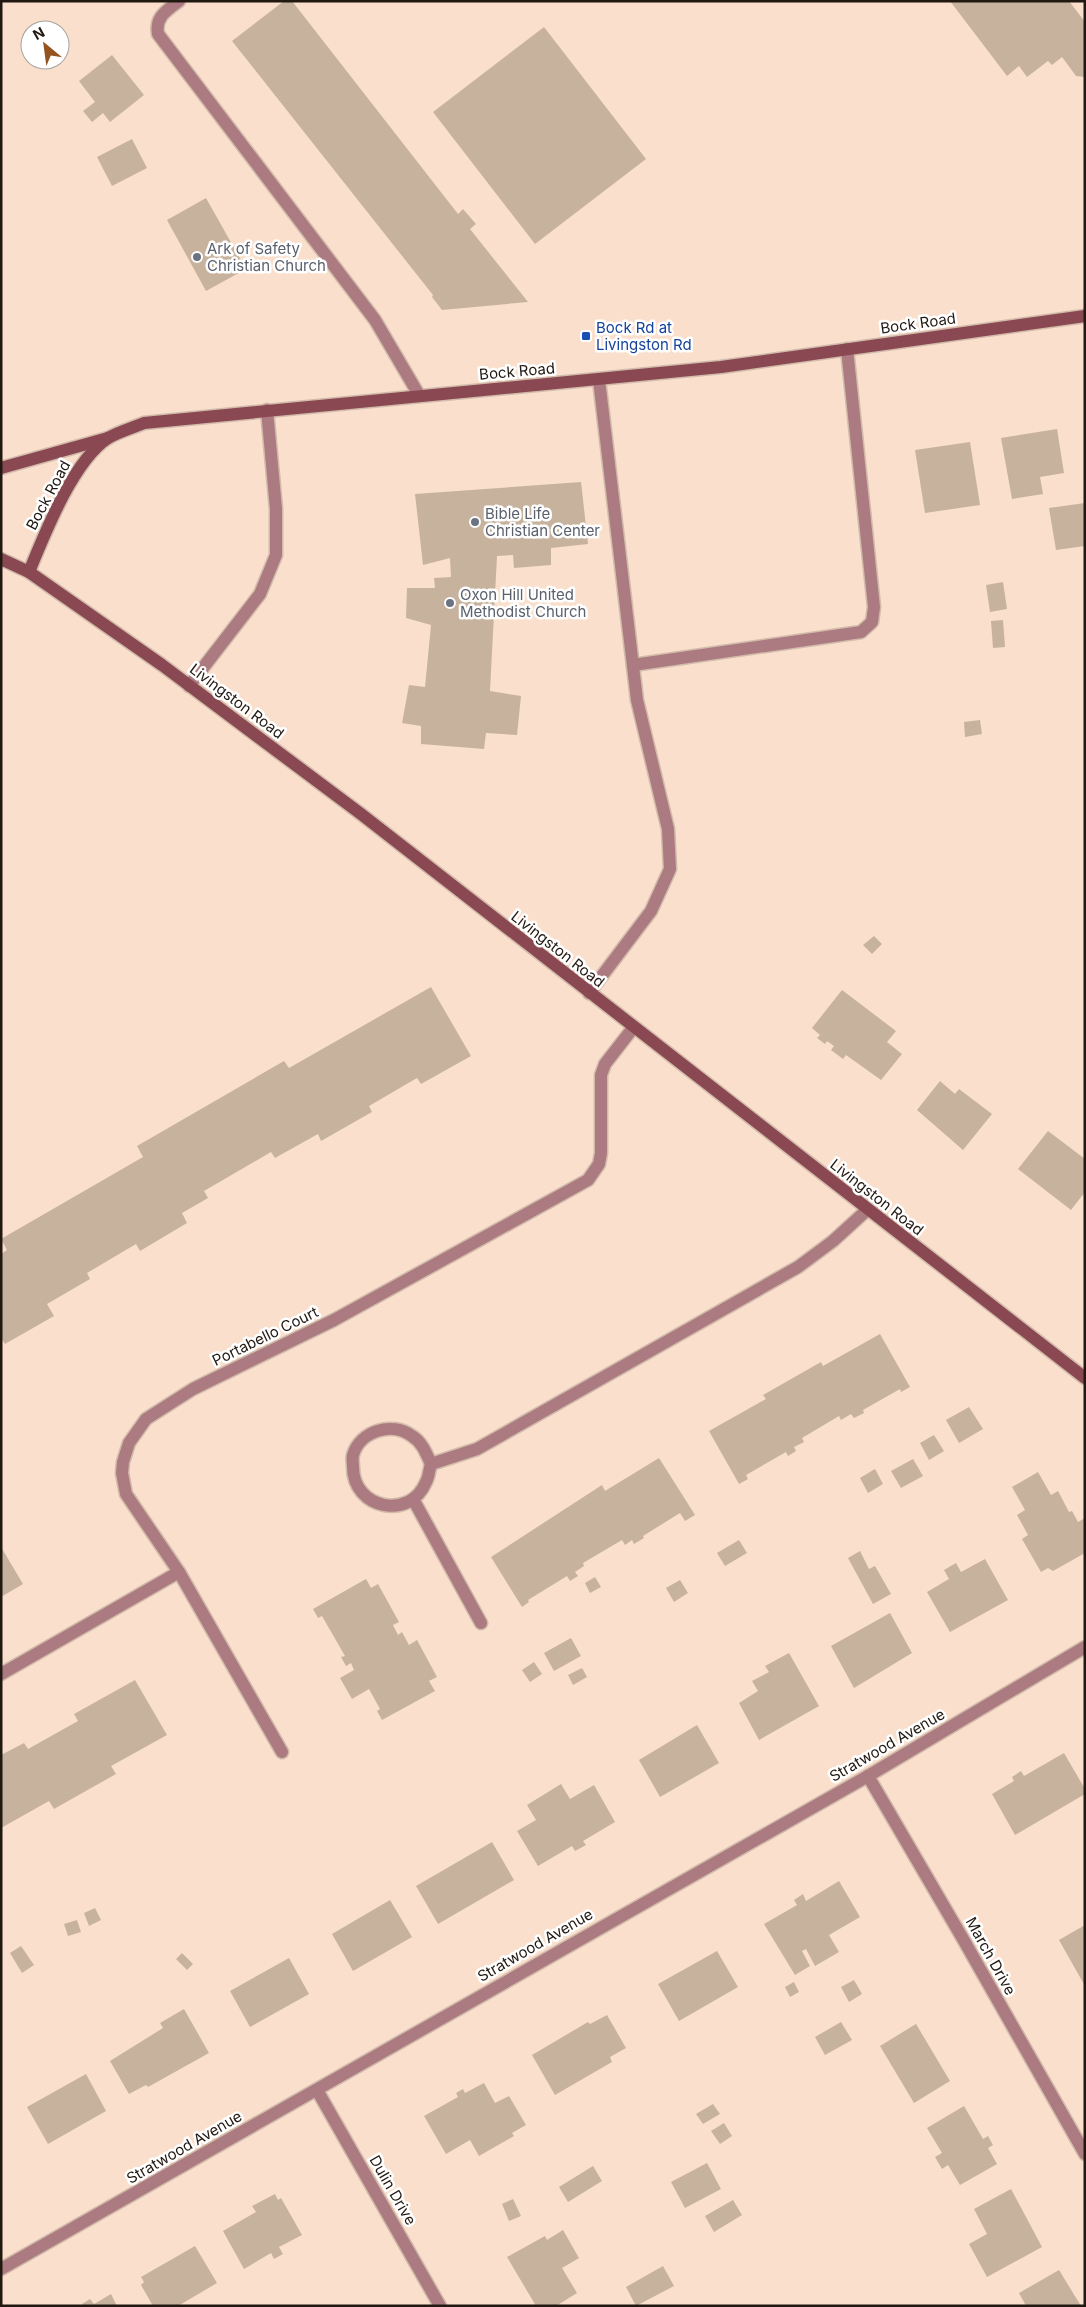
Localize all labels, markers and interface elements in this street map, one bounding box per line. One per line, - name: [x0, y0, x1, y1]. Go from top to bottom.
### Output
- north arrow: [20, 20, 70, 70]
- text: N: [30, 23, 47, 43]
- place label: Ark of Safety Christian Church: [207, 239, 326, 275]
- marker: Ark of Safety Christian Church: [191, 251, 203, 263]
- street label: Bock Road: [879, 308, 957, 338]
- place label: Bock Rd at Livingston Rd: [596, 318, 692, 354]
- marker: Bock Rd at Livingston Rd: [580, 330, 592, 342]
- street label: Bock Road: [478, 358, 556, 384]
- street label: Bock Road: [22, 457, 74, 533]
- place label: Bible Life Christian Center: [485, 504, 600, 540]
- marker: Bible Life Christian Center: [469, 516, 481, 528]
- place label: Oxon Hill United Methodist Church: [460, 585, 586, 621]
- marker: Oxon Hill United Methodist Church: [444, 597, 456, 609]
- street label: Livingston Road: [186, 659, 288, 743]
- street label: Livingston Road: [508, 907, 608, 991]
- street label: Livingston Road: [827, 1155, 927, 1239]
- street label: Portabello Court: [209, 1302, 321, 1370]
- street label: Stratwood Avenue: [826, 1704, 948, 1786]
- street label: Stratwood Avenue: [474, 1904, 596, 1986]
- street label: March Drive: [962, 1914, 1020, 1998]
- street label: Stratwood Avenue: [123, 2106, 245, 2188]
- street label: Dulin Drive: [365, 2152, 421, 2228]

